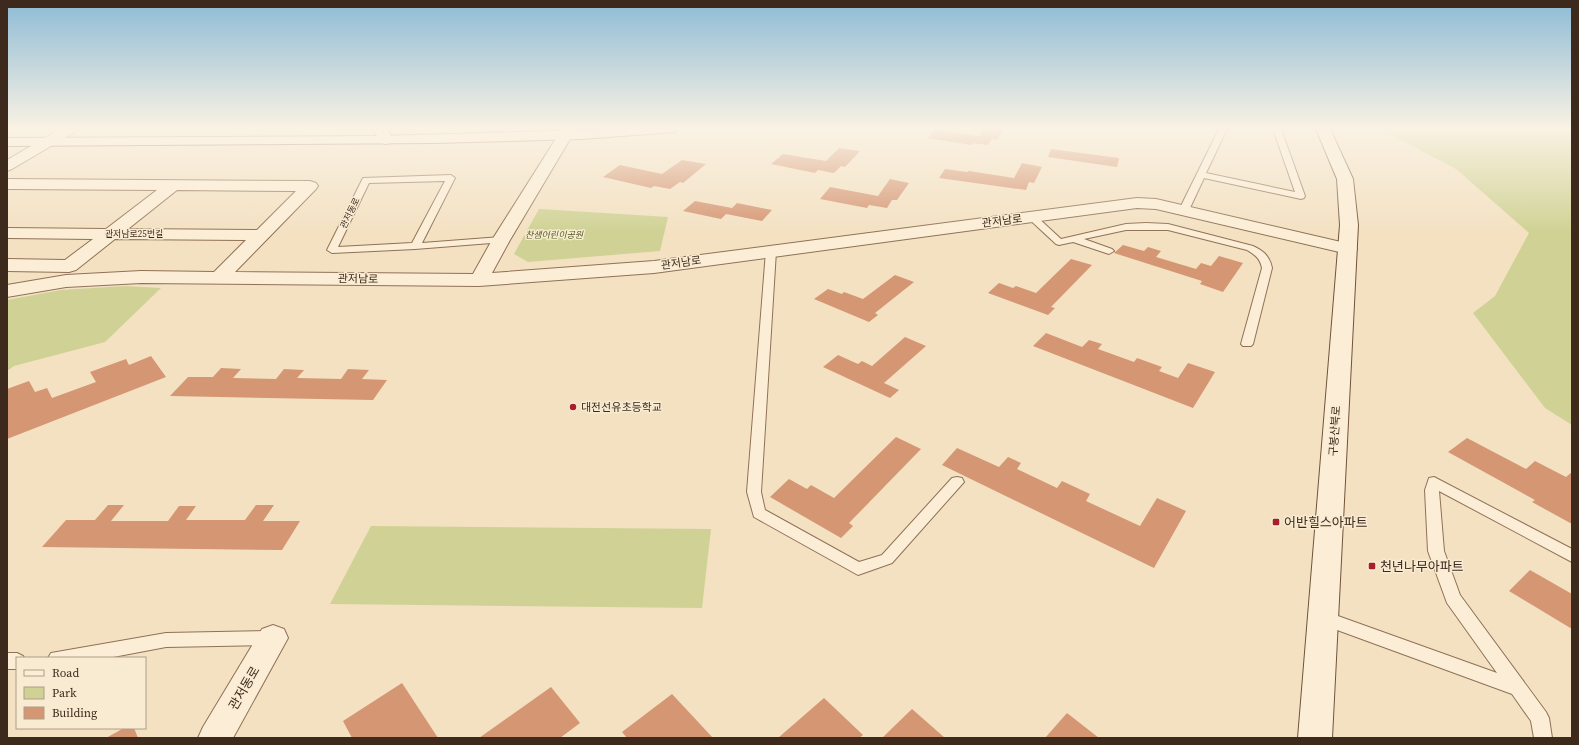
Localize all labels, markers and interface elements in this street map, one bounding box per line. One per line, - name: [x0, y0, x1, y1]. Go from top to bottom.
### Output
- street label: 관저동로: [337, 195, 363, 231]
- street label: 관저남로: [981, 211, 1023, 231]
- street label: 관저남로25번길: [105, 228, 163, 240]
- park label: 찬샘어린이공원: [525, 229, 584, 241]
- street label: 관저남로: [660, 253, 702, 273]
- street label: 관저남로: [338, 271, 378, 287]
- place label: 대전선유초등학교: [581, 400, 662, 415]
- marker: 대전선유초등학교: [568, 402, 578, 412]
- street label: 구봉산북로: [1326, 405, 1344, 457]
- place label: 어반힐스아파트: [1284, 514, 1368, 531]
- marker: 어반힐스아파트: [1271, 517, 1281, 527]
- place label: 천년나무아파트: [1380, 558, 1464, 575]
- marker: 천년나무아파트: [1367, 561, 1377, 571]
- legend: [16, 657, 146, 729]
- street label: 관저동로: [225, 663, 263, 713]
- text: Road: [52, 665, 79, 681]
- text: Park: [52, 685, 77, 701]
- text: Building: [52, 705, 97, 721]

